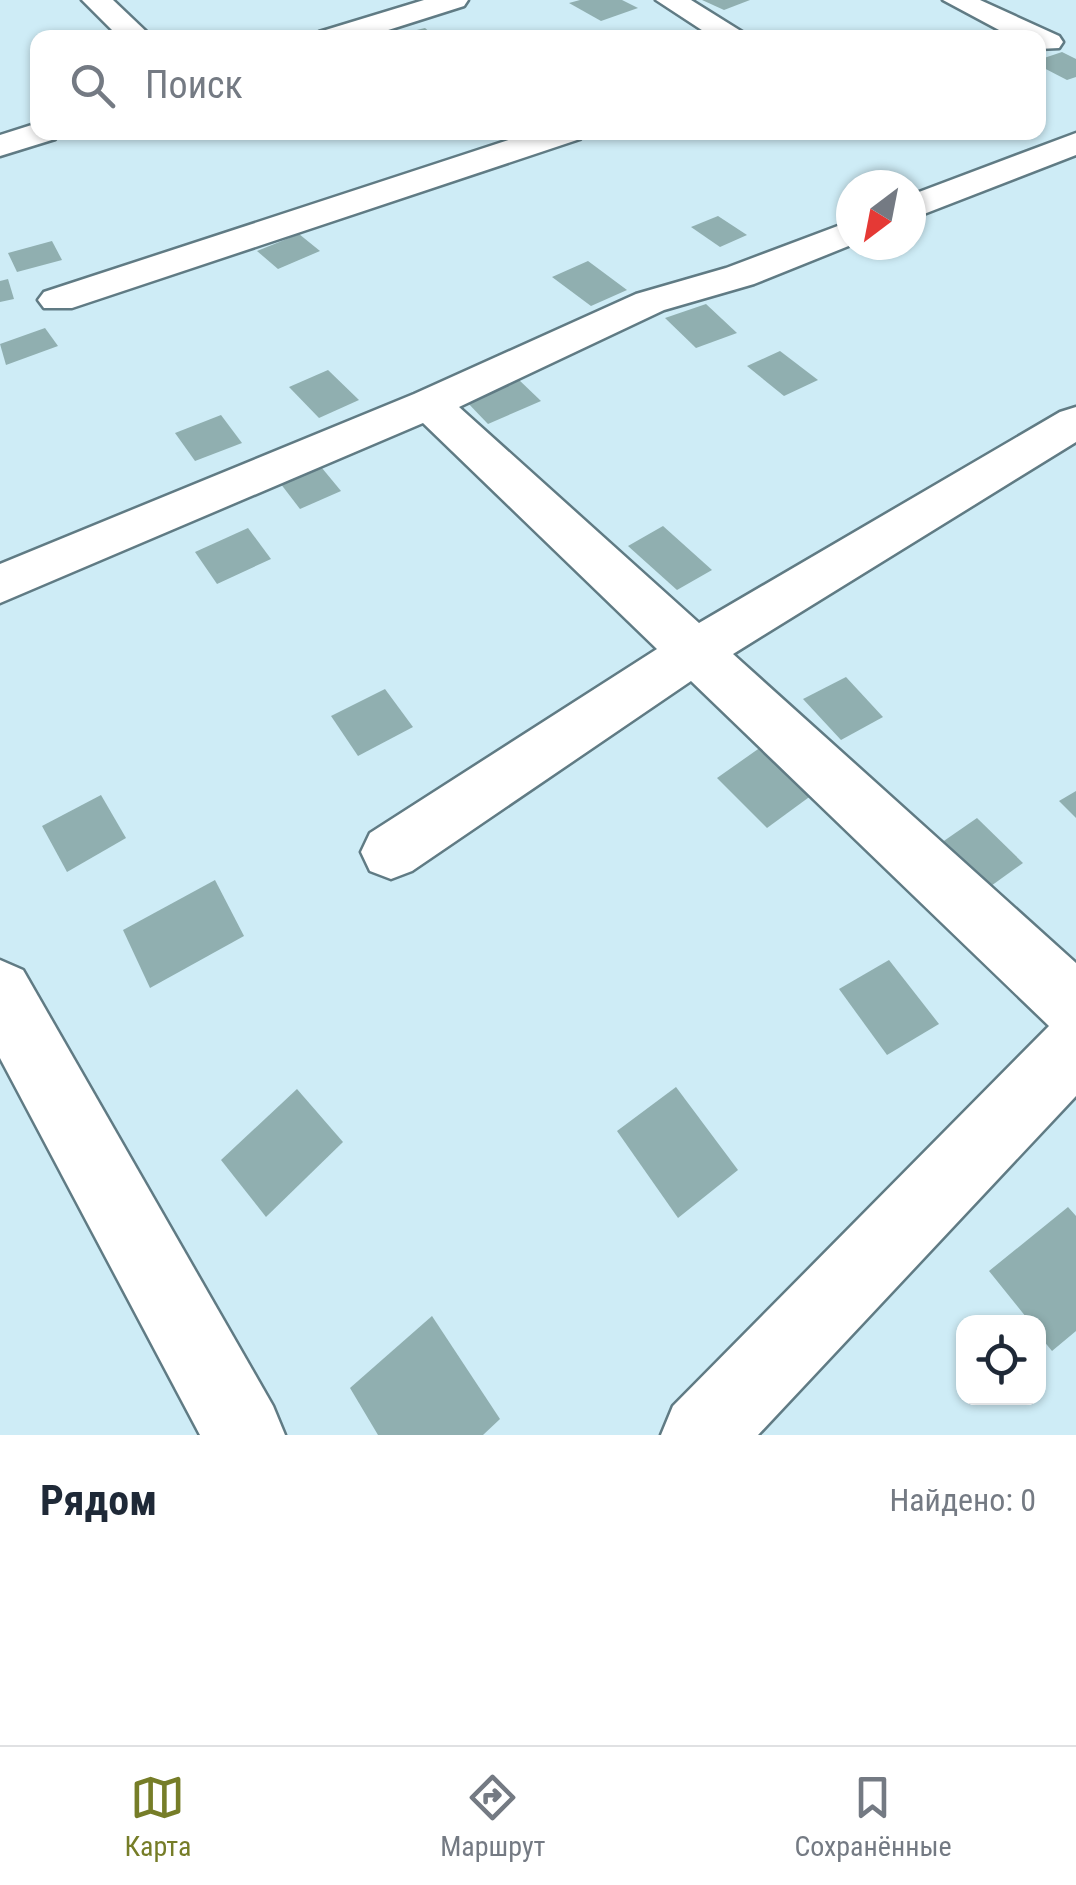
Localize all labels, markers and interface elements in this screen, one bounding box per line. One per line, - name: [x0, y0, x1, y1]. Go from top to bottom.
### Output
- search box: [30, 30, 1046, 140]
- icon: search: [65, 58, 120, 113]
- text: Поиск: [145, 63, 243, 107]
- north arrow: [836, 170, 926, 260]
- map controls: [956, 1315, 1046, 1405]
- button: locate: [956, 1315, 1046, 1405]
- text: Рядом: [40, 1476, 157, 1525]
- text: Найдено: 0: [889, 1481, 1036, 1519]
- tab: Карта: [124, 1770, 191, 1863]
- tab: Маршрут: [440, 1770, 546, 1863]
- tab: Сохранённые: [794, 1770, 952, 1863]

